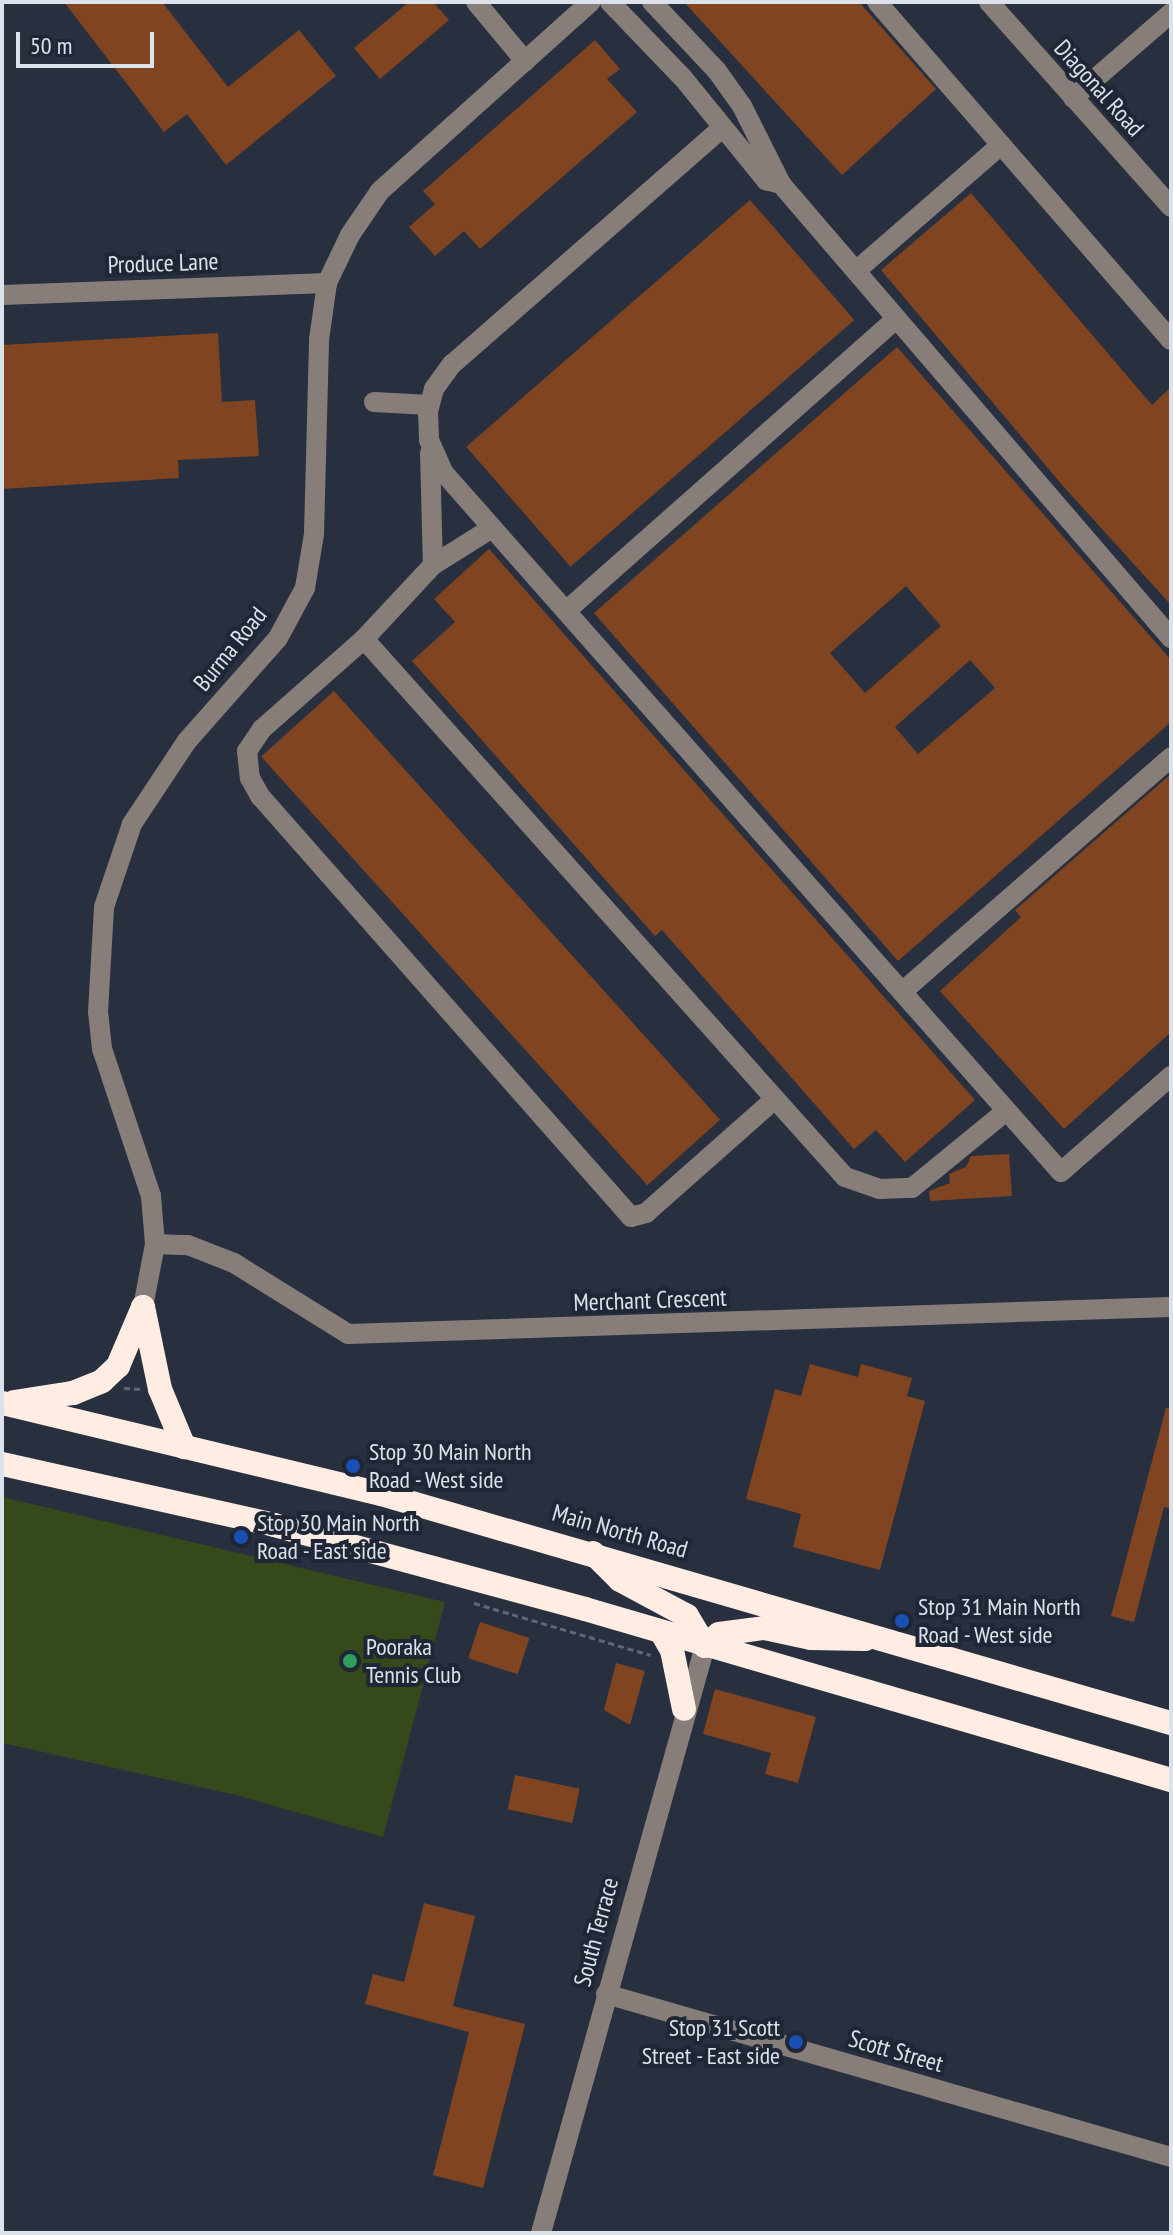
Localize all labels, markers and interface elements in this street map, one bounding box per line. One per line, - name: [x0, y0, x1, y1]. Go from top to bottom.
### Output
- scale bar: [20, 16, 158, 66]
- text: 50 m: [30, 30, 72, 61]
- street label: Diagonal Road: [1048, 34, 1150, 142]
- street label: Produce Lane: [107, 247, 219, 279]
- street label: Burma Road: [187, 601, 273, 697]
- street label: Merchant Crescent: [573, 1283, 727, 1317]
- place label: Stop 30 Main North Road - West side: [369, 1438, 532, 1494]
- marker: Stop 30 Main North Road - West side: [344, 1457, 362, 1475]
- street label: Main North Road: [549, 1498, 691, 1564]
- place label: Stop 30 Main North Road - East side: [257, 1509, 420, 1565]
- marker: Stop 30 Main North Road - East side: [232, 1528, 250, 1546]
- place label: Stop 31 Main North Road - West side: [918, 1593, 1081, 1649]
- marker: Stop 31 Main North Road - West side: [893, 1612, 911, 1630]
- place label: Pooraka Tennis Club: [366, 1633, 461, 1689]
- marker: Pooraka Tennis Club: [341, 1652, 359, 1670]
- street label: South Terrace: [568, 1874, 624, 1990]
- place label: Stop 31 Scott Street - East side: [640, 2014, 780, 2070]
- street label: Scott Street: [846, 2024, 946, 2078]
- marker: Stop 31 Scott Street - East side: [787, 2033, 805, 2051]

